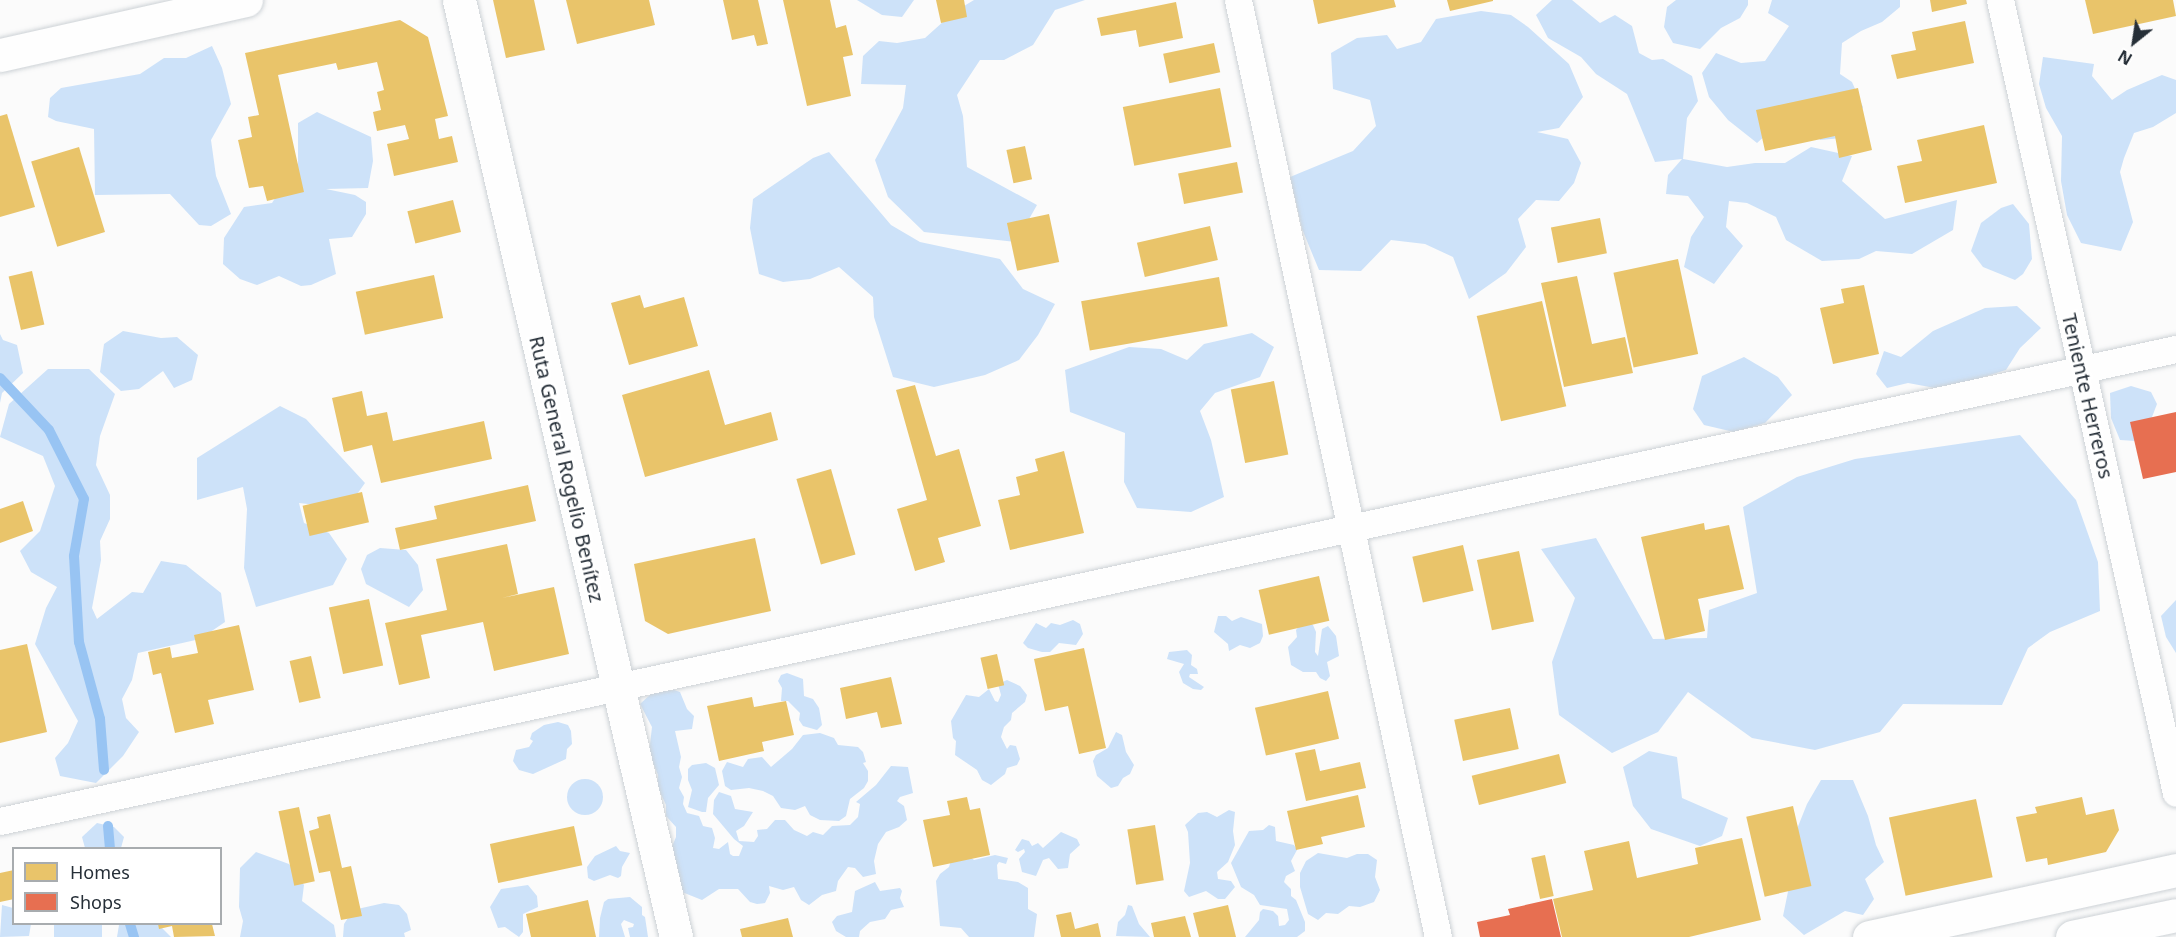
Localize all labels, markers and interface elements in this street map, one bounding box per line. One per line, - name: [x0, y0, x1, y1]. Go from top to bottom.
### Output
- north arrow: [2104, 12, 2164, 72]
- text: N: [2114, 45, 2136, 70]
- street label: Teniente Herreros: [2057, 311, 2119, 481]
- street label: Ruta General Rogelio Benítez: [525, 333, 609, 605]
- legend: [12, 847, 222, 925]
- text: Homes: [70, 860, 130, 884]
- text: Shops: [70, 890, 122, 914]

